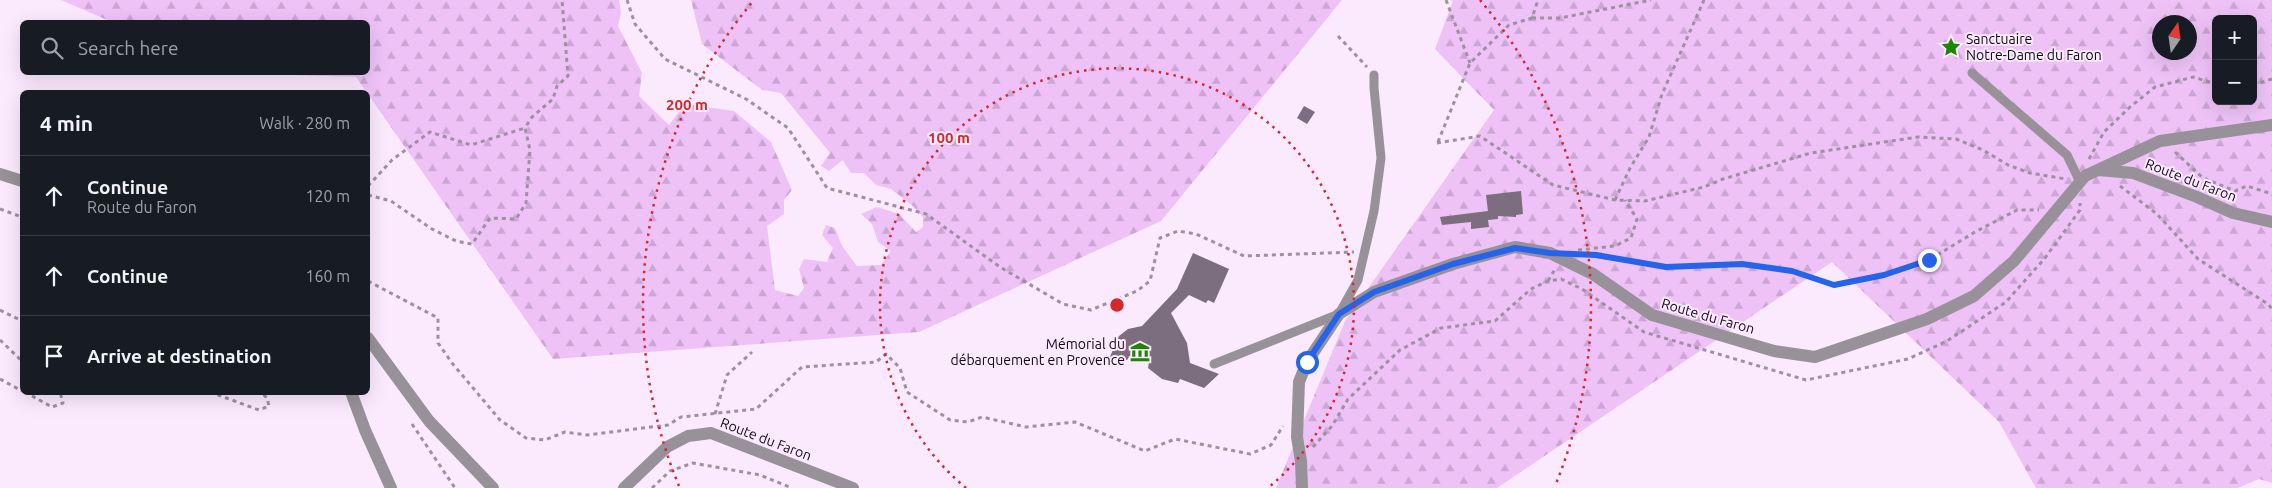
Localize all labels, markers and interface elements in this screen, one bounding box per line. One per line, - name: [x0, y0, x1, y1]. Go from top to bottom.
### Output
- north arrow: [2152, 15, 2197, 60]
- map controls: [2212, 15, 2257, 105]
- button: +: [2212, 15, 2257, 60]
- search box: [20, 20, 370, 75]
- place label: Sanctuaire Notre-Dame du Faron: [1966, 31, 2102, 63]
- icon: search: [38, 34, 66, 62]
- place icon: Sanctuaire Notre-Dame du Faron: [1940, 36, 1962, 58]
- text: Search here: [78, 37, 178, 59]
- button: −: [2212, 60, 2257, 105]
- text: 200 m: [666, 96, 708, 113]
- text: 4 min: [40, 111, 93, 135]
- text: Walk · 280 m: [259, 114, 350, 132]
- text: 100 m: [928, 129, 970, 146]
- street label: Route du Faron: [2143, 155, 2239, 205]
- text: Continue: [87, 176, 168, 198]
- icon: ahead: [40, 182, 68, 210]
- text: 120 m: [305, 187, 350, 205]
- text: Route du Faron: [87, 198, 197, 216]
- route end: [1918, 249, 1941, 272]
- icon: ahead: [40, 262, 68, 290]
- text: Continue: [87, 265, 168, 287]
- text: 160 m: [305, 267, 350, 285]
- street label: Route du Faron: [1660, 295, 1756, 337]
- centre of rings: [1108, 296, 1126, 314]
- place label: Mémorial du débarquement en Provence: [951, 336, 1125, 368]
- museum icon: Mémorial du débarquement en Provence: [1129, 341, 1151, 363]
- icon: arrive: [40, 342, 68, 370]
- text: Arrive at destination: [87, 345, 272, 367]
- route start: [1296, 351, 1319, 374]
- street label: Route du Faron: [718, 414, 814, 464]

